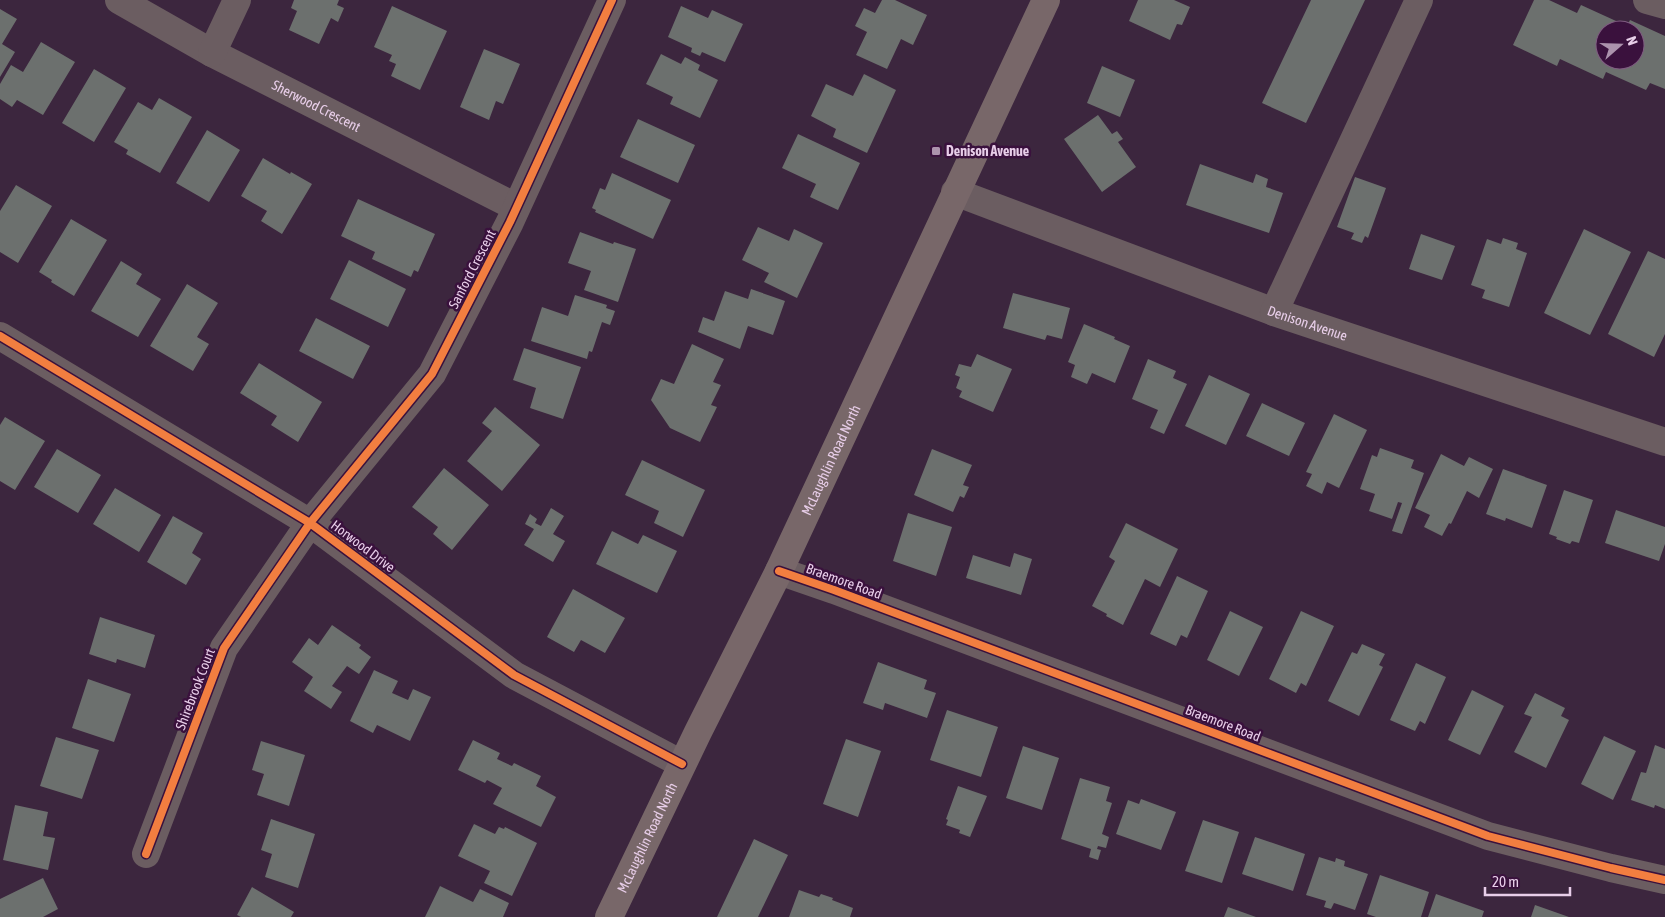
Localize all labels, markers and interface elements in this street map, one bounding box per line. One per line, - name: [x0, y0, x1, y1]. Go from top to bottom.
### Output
- north arrow: [1595, 20, 1645, 70]
- text: N: [1623, 34, 1641, 47]
- street label: Sherwood Crescent: [269, 77, 363, 135]
- place label: Denison Avenue: [946, 143, 1029, 159]
- marker: Denison Avenue: [930, 145, 942, 157]
- street label: Sanford Crescent: [445, 227, 499, 311]
- street label: Denison Avenue: [1265, 302, 1349, 344]
- street label: McLaughlin Road North: [798, 402, 864, 518]
- street label: Horwood Drive: [328, 517, 398, 575]
- street label: Braemore Road: [804, 560, 884, 602]
- street label: Shirebrook Court: [172, 646, 218, 732]
- street label: Braemore Road: [1183, 701, 1263, 745]
- street label: McLaughlin Road North: [614, 780, 680, 895]
- scale bar: [1485, 864, 1570, 896]
- text: 20 m: [1492, 873, 1519, 890]

